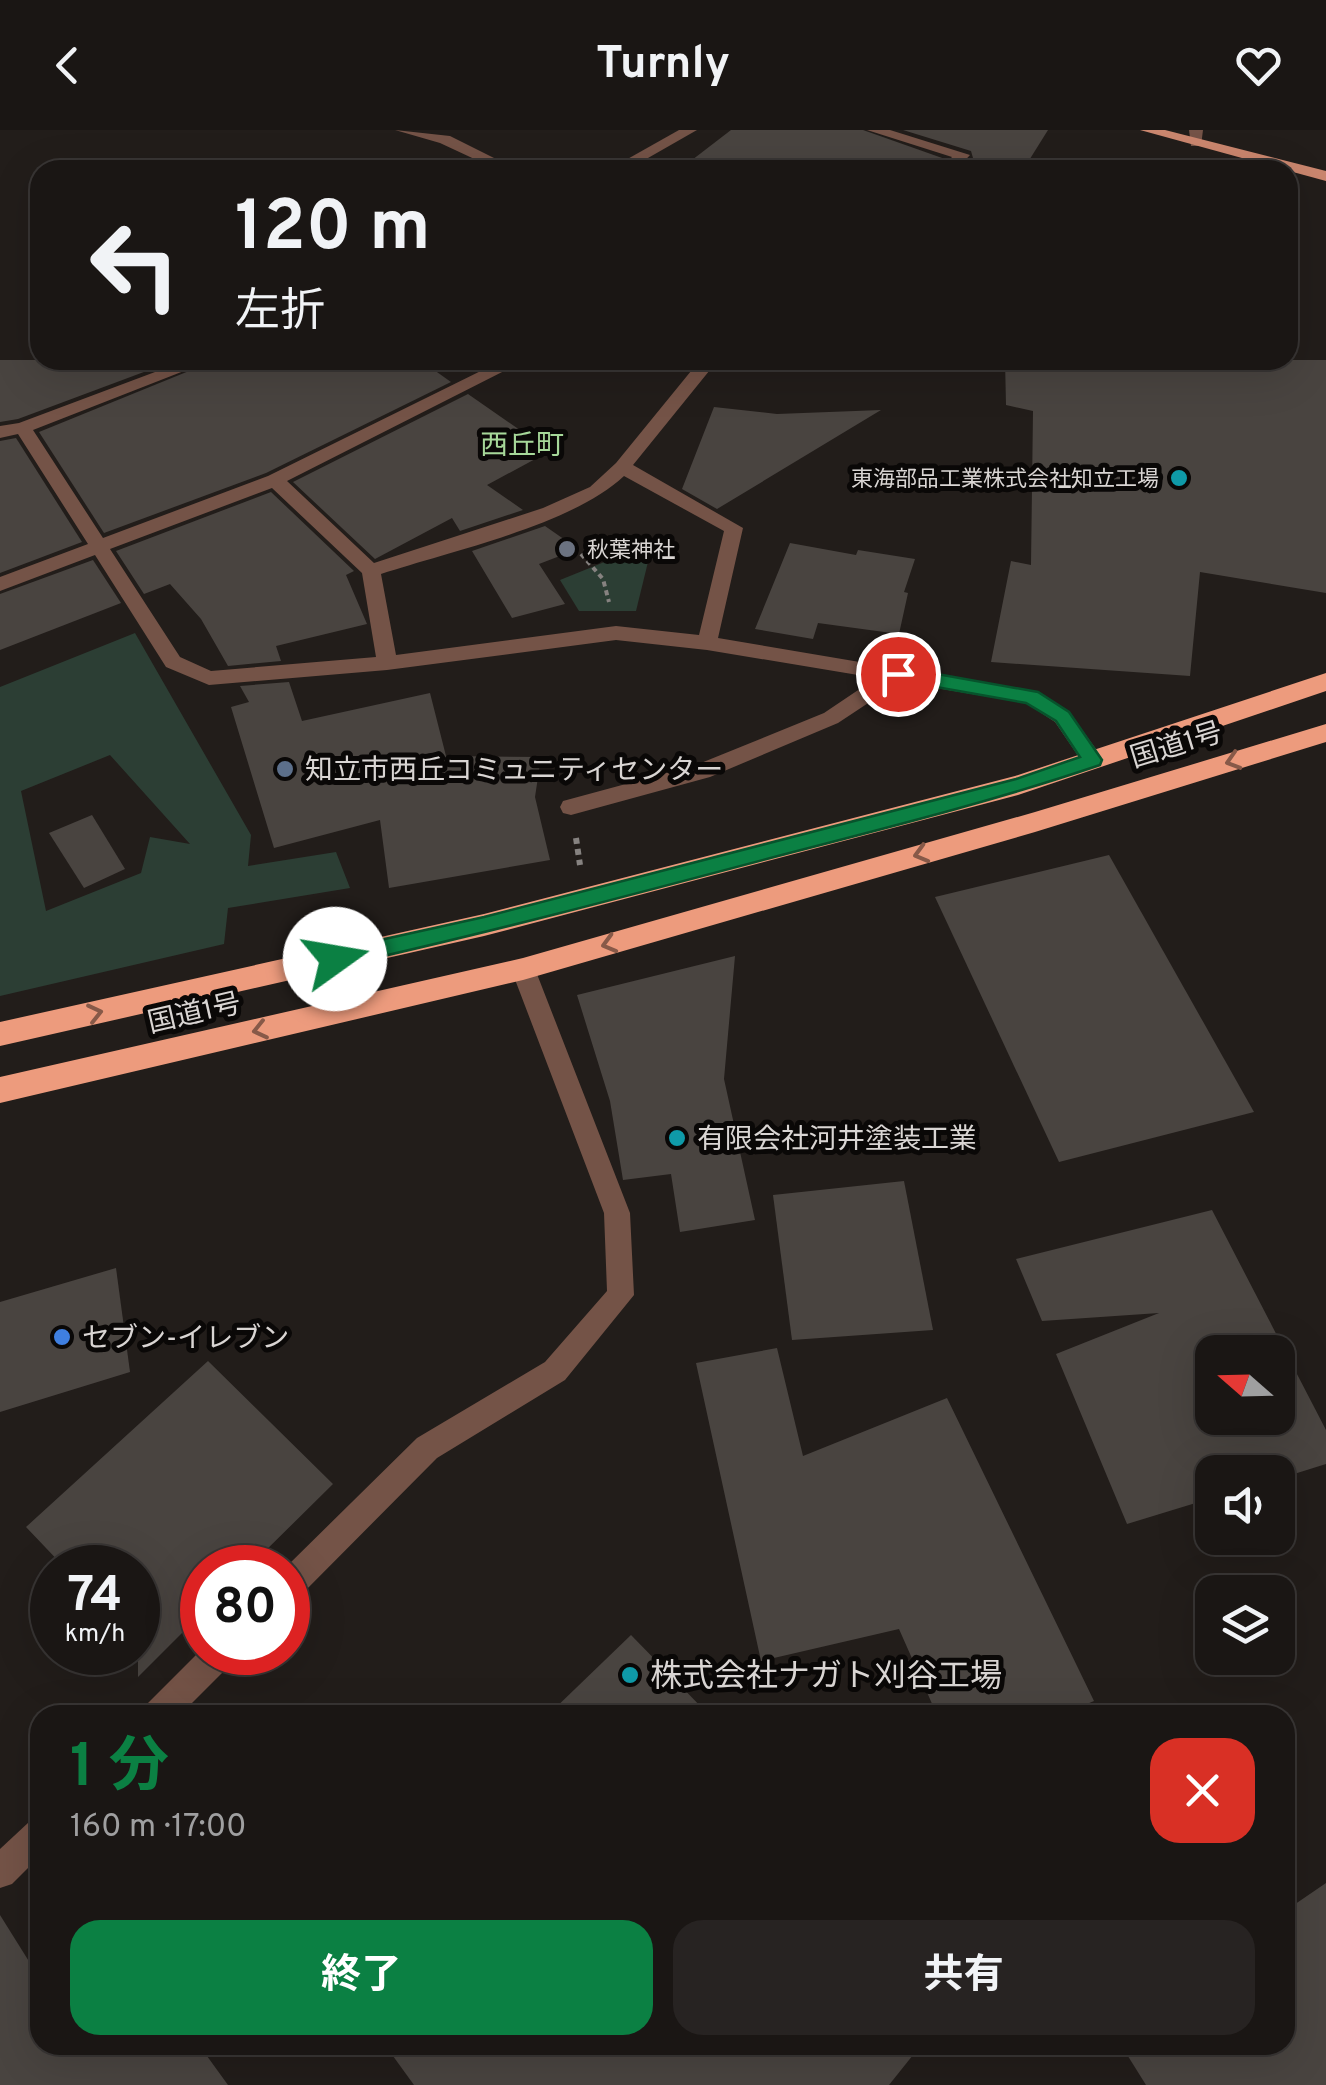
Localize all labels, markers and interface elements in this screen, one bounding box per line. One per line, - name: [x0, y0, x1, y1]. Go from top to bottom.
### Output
- text: Turnly: [596, 37, 730, 94]
- icon: back: [40, 38, 95, 93]
- icon: heart: [1231, 38, 1286, 93]
- text: 120 m: [235, 186, 431, 275]
- icon: left: [70, 200, 200, 330]
- text: 左折: [235, 285, 325, 342]
- district label: 西丘町: [480, 429, 564, 465]
- place label: 東海部品工業株式会社知立工場: [851, 467, 1159, 494]
- marker: 東海部品工業株式会社知立工場: [1168, 467, 1190, 489]
- marker: 秋葉神社: [556, 538, 578, 560]
- place label: 秋葉神社: [587, 538, 675, 565]
- pin: [856, 632, 941, 717]
- icon: arrive: [871, 647, 926, 702]
- street label: 国道1号: [1126, 716, 1227, 778]
- one-way arrow: [1225, 749, 1242, 770]
- place label: 知立市西丘コミュニティセンター: [305, 754, 723, 790]
- marker: 知立市西丘コミュニティセンター: [274, 758, 296, 780]
- one-way arrow: [914, 842, 931, 863]
- position arrow: [283, 907, 387, 1011]
- one-way arrow: [601, 932, 618, 953]
- street label: 国道1号: [145, 987, 245, 1043]
- one-way arrow: [86, 1003, 103, 1024]
- one-way arrow: [252, 1018, 269, 1039]
- place label: 有限会社河井塗装工業: [697, 1123, 977, 1159]
- marker: 有限会社河井塗装工業: [666, 1127, 688, 1149]
- place label: セブン-イレブン: [82, 1322, 289, 1358]
- marker: セブン-イレブン: [51, 1326, 73, 1348]
- north arrow: [1195, 1335, 1295, 1435]
- map controls: [1195, 1335, 1295, 1675]
- button: sound: [1195, 1455, 1295, 1555]
- speed limit sign: 80: [180, 1545, 310, 1675]
- text: 74: [68, 1566, 122, 1629]
- button: layers: [1195, 1575, 1295, 1675]
- text: km/h: [65, 1619, 125, 1651]
- place label: 株式会社ナガト刈谷工場: [650, 1658, 1002, 1698]
- marker: 株式会社ナガト刈谷工場: [619, 1664, 641, 1686]
- text: 1 分: [70, 1732, 169, 1808]
- button: close: [1150, 1738, 1255, 1843]
- text: 160 m · 17:00: [70, 1808, 247, 1848]
- button: 終了: [70, 1920, 653, 2035]
- button: 共有: [673, 1920, 1255, 2035]

